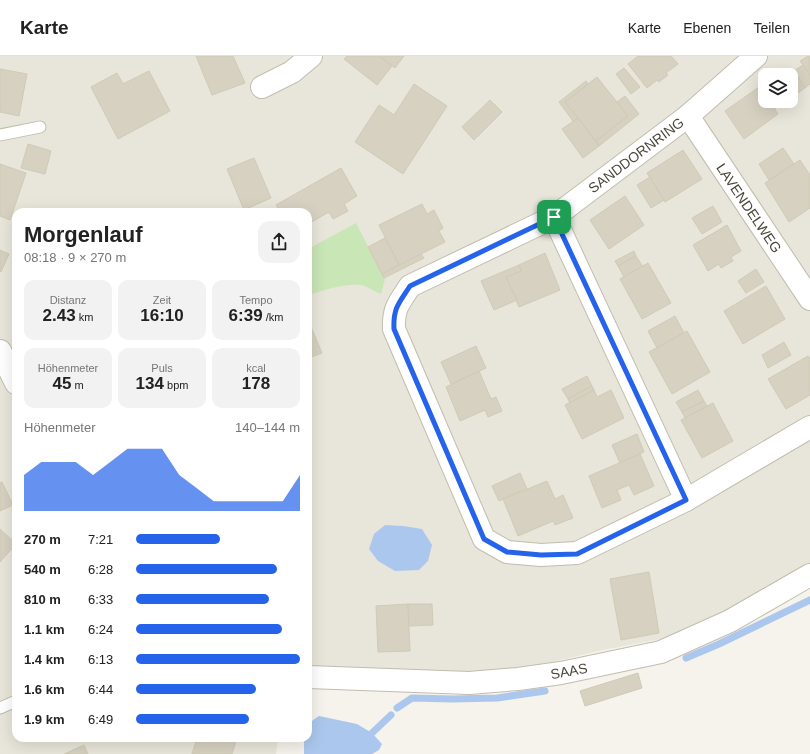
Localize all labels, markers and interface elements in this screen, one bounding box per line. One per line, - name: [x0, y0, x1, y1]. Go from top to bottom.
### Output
- text: Karte: [20, 17, 69, 38]
- text: Karte: [628, 20, 661, 36]
- text: Ebenen: [683, 20, 731, 36]
- text: Teilen: [753, 20, 790, 36]
- map controls: [758, 68, 798, 108]
- button: layers: [758, 68, 798, 108]
- street label: SANDDORNRING: [585, 114, 687, 196]
- street label: LAVENDELWEG: [713, 160, 785, 256]
- pin: [537, 200, 571, 234]
- icon: arrive: [543, 206, 565, 228]
- button: share: [258, 221, 300, 263]
- text: Morgenlauf: [24, 222, 143, 247]
- text: 08:18 · 9 × 270 m: [24, 250, 126, 265]
- text: Distanz: [50, 294, 86, 306]
- text: Zeit: [153, 294, 171, 306]
- text: Tempo: [239, 294, 273, 306]
- text: 2.43: [43, 306, 76, 325]
- text: 16:10: [140, 306, 184, 325]
- text: 6:39: [229, 306, 263, 325]
- text: km: [76, 311, 93, 323]
- text: /km: [263, 311, 283, 323]
- text: Höhenmeter: [38, 362, 98, 374]
- text: Puls: [151, 362, 173, 374]
- text: kcal: [246, 362, 266, 374]
- text: 45: [52, 374, 71, 393]
- text: 134: [136, 374, 164, 393]
- text: 178: [242, 374, 270, 393]
- text: m: [71, 379, 84, 391]
- text: bpm: [164, 379, 188, 391]
- text: Höhenmeter: [24, 420, 96, 435]
- text: 140–144 m: [235, 420, 300, 435]
- text: 270 m: [24, 532, 61, 547]
- text: 7:21: [88, 532, 113, 547]
- text: 540 m: [24, 562, 61, 577]
- text: 6:28: [88, 562, 113, 577]
- text: 810 m: [24, 592, 61, 607]
- text: 6:33: [88, 592, 113, 607]
- text: 1.1 km: [24, 622, 64, 637]
- text: 6:24: [88, 622, 113, 637]
- text: 1.4 km: [24, 652, 64, 667]
- text: 6:13: [88, 652, 113, 667]
- street label: SAAS: [549, 660, 589, 682]
- text: 1.6 km: [24, 682, 64, 697]
- text: 6:44: [88, 682, 113, 697]
- text: 1.9 km: [24, 712, 64, 727]
- text: 6:49: [88, 712, 113, 727]

